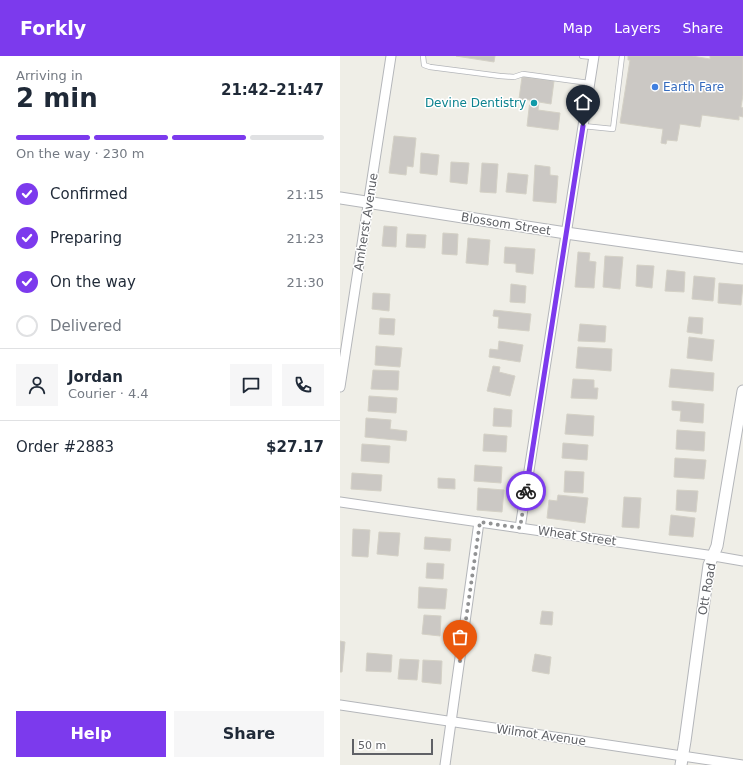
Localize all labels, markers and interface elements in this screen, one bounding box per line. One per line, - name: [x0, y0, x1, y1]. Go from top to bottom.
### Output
- text: Forkly: [20, 17, 86, 39]
- text: Map: [563, 20, 592, 36]
- text: Layers: [614, 20, 661, 36]
- text: Share: [683, 20, 723, 36]
- text: Arriving in: [16, 68, 83, 83]
- place label: Earth Fare: [663, 80, 724, 94]
- text: 21:42–21:47: [221, 81, 324, 99]
- marker: Earth Fare: [650, 82, 660, 92]
- text: 2 min: [16, 83, 98, 113]
- pin: [566, 85, 600, 126]
- icon: home: [572, 91, 594, 113]
- place label: Devine Dentistry: [425, 96, 526, 110]
- marker: Devine Dentistry: [529, 98, 539, 108]
- text: On the way · 230 m: [16, 146, 144, 161]
- street label: Amherst Avenue: [351, 172, 381, 272]
- icon: check: [16, 183, 38, 205]
- text: Confirmed: [50, 185, 128, 203]
- text: 21:15: [287, 187, 324, 202]
- street label: Blossom Street: [460, 210, 552, 238]
- icon: check: [16, 227, 38, 249]
- text: Preparing: [50, 229, 122, 247]
- text: 21:23: [287, 231, 324, 246]
- icon: check: [16, 271, 38, 293]
- text: On the way: [50, 273, 136, 291]
- text: 21:30: [287, 275, 324, 290]
- text: Delivered: [50, 317, 122, 335]
- button: person: [16, 364, 58, 406]
- button: chat: [230, 364, 272, 406]
- button: phone: [282, 364, 324, 406]
- text: Jordan: [68, 368, 123, 386]
- text: Courier · 4.4: [68, 386, 149, 401]
- text: Order #2883: [16, 438, 114, 456]
- text: $27.17: [266, 438, 324, 456]
- courier: [506, 471, 546, 511]
- icon: bike: [515, 480, 537, 502]
- street label: Wheat Street: [537, 524, 617, 548]
- street label: Ott Road: [696, 562, 718, 616]
- pin: [443, 620, 477, 661]
- icon: bag: [449, 626, 471, 648]
- button: Help: [16, 711, 166, 757]
- button: Share: [174, 711, 324, 757]
- street label: Wilmot Avenue: [495, 722, 587, 748]
- scale bar: [352, 737, 433, 756]
- text: 50 m: [358, 739, 386, 752]

